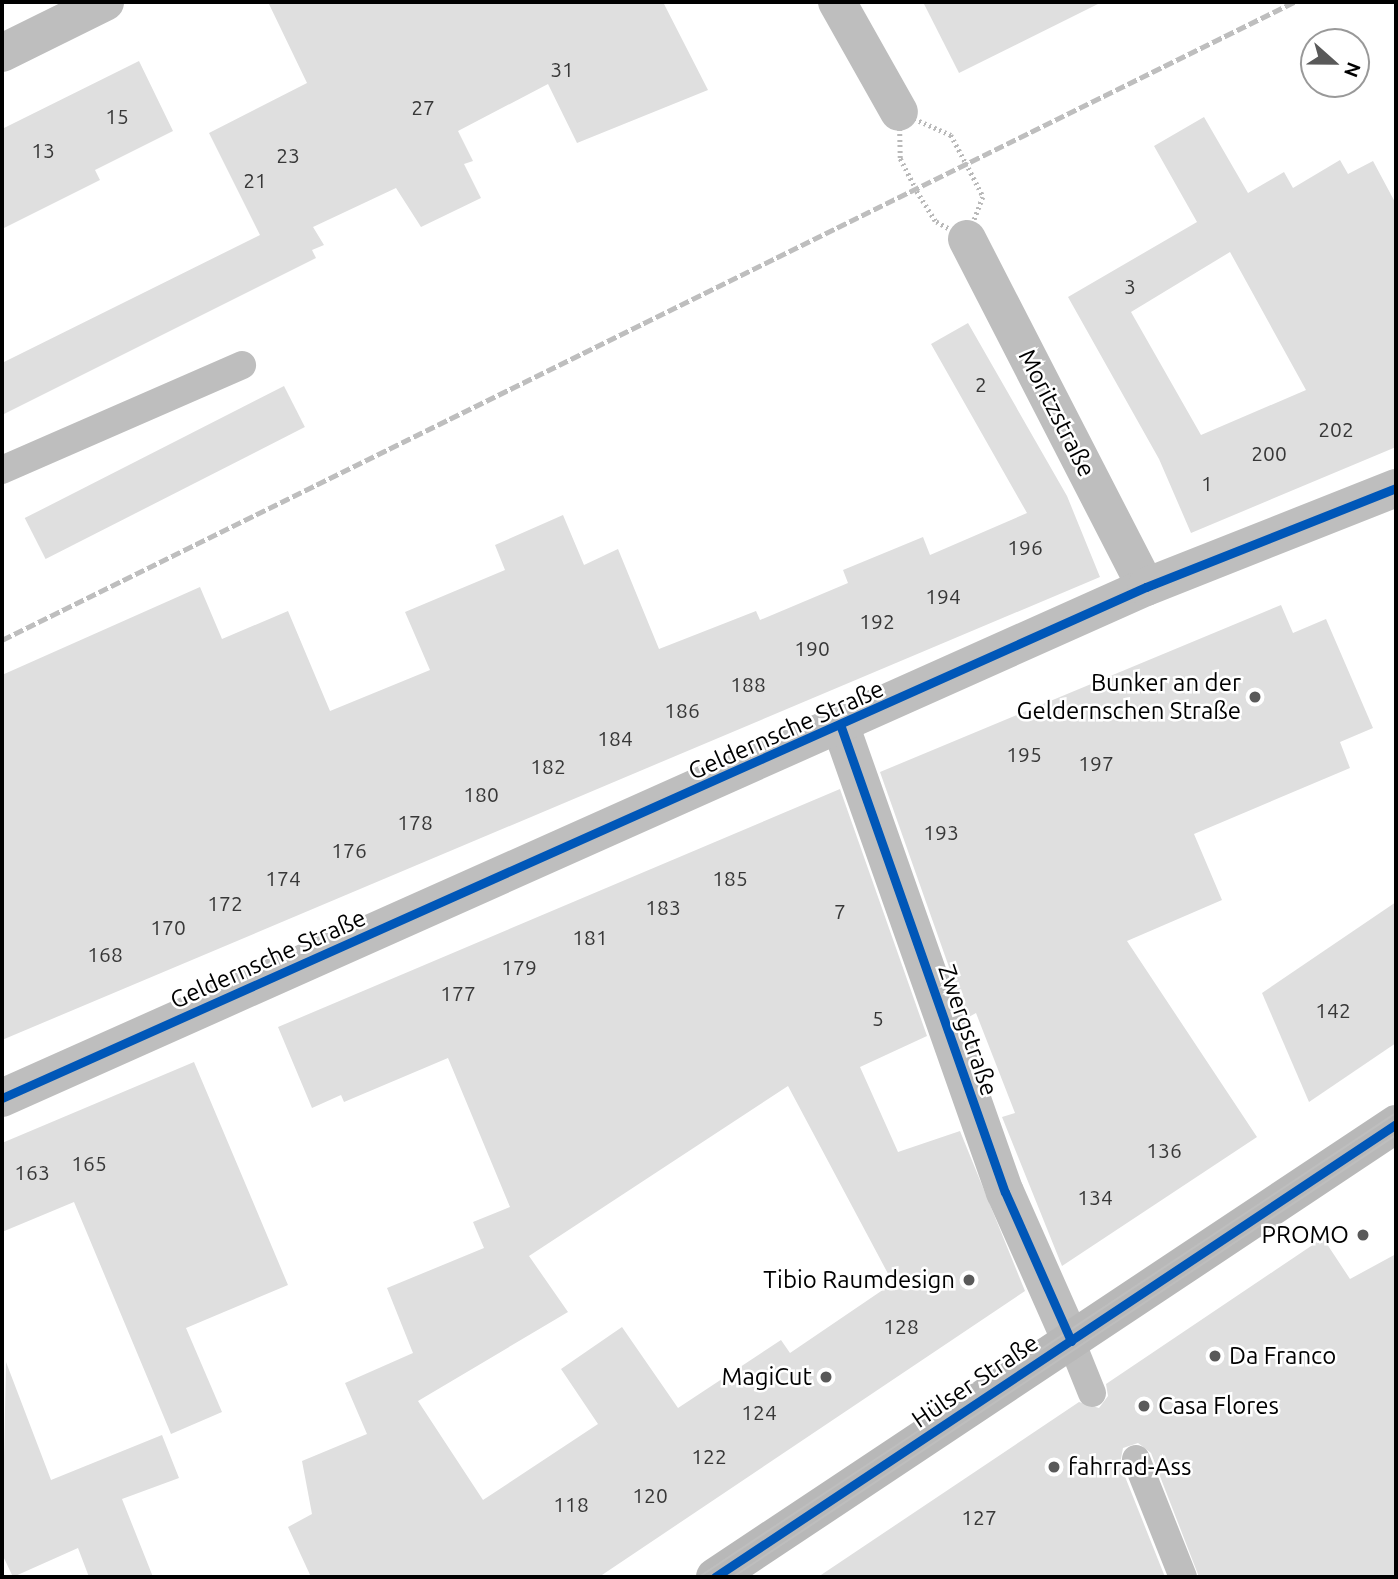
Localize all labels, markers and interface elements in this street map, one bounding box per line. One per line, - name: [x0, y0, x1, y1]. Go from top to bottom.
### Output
- north arrow: [1300, 28, 1370, 98]
- house number: 31: [550, 56, 574, 82]
- text: N: [1340, 59, 1366, 80]
- house number: 27: [411, 94, 435, 120]
- house number: 15: [105, 103, 129, 129]
- house number: 13: [31, 137, 55, 163]
- house number: 23: [276, 142, 300, 168]
- house number: 21: [243, 167, 267, 193]
- house number: 3: [1124, 273, 1136, 299]
- street label: Moritzstraße: [1013, 344, 1101, 482]
- house number: 2: [975, 371, 987, 397]
- house number: 202: [1318, 416, 1354, 442]
- house number: 200: [1251, 440, 1287, 466]
- house number: 1: [1201, 470, 1213, 496]
- house number: 196: [1007, 534, 1043, 560]
- house number: 194: [925, 583, 961, 609]
- house number: 192: [859, 608, 895, 634]
- house number: 190: [794, 635, 830, 661]
- place label: Bunker an der Geldernschen Straße: [1017, 669, 1241, 725]
- house number: 188: [730, 671, 766, 697]
- street label: Geldernsche Straße: [684, 674, 888, 786]
- marker: Bunker an der Geldernschen Straße: [1247, 689, 1263, 705]
- house number: 186: [664, 697, 700, 723]
- house number: 184: [597, 725, 633, 751]
- house number: 195: [1006, 741, 1042, 767]
- house number: 197: [1078, 750, 1114, 776]
- house number: 182: [530, 753, 566, 779]
- house number: 180: [463, 781, 499, 807]
- house number: 178: [397, 809, 433, 835]
- house number: 193: [923, 819, 959, 845]
- house number: 176: [331, 837, 367, 863]
- house number: 174: [265, 865, 301, 891]
- house number: 185: [712, 865, 748, 891]
- house number: 172: [207, 890, 243, 916]
- house number: 183: [645, 894, 681, 920]
- house number: 7: [834, 898, 846, 924]
- street label: Geldernsche Straße: [166, 903, 370, 1015]
- house number: 170: [150, 914, 186, 940]
- house number: 181: [572, 924, 608, 950]
- house number: 168: [87, 941, 123, 967]
- house number: 179: [501, 954, 537, 980]
- street label: Zwergstraße: [932, 961, 1004, 1099]
- house number: 177: [440, 980, 476, 1006]
- house number: 142: [1315, 997, 1351, 1023]
- house number: 5: [872, 1005, 884, 1031]
- house number: 136: [1146, 1137, 1182, 1163]
- house number: 165: [71, 1150, 107, 1176]
- house number: 163: [14, 1159, 50, 1185]
- house number: 134: [1077, 1184, 1113, 1210]
- place label: PROMO: [1262, 1221, 1349, 1249]
- marker: PROMO: [1355, 1227, 1371, 1243]
- place label: Tibio Raumdesign: [763, 1266, 955, 1294]
- marker: Tibio Raumdesign: [961, 1272, 977, 1288]
- house number: 128: [883, 1313, 919, 1339]
- street label: Hülser Straße: [906, 1328, 1044, 1434]
- place label: Da Franco: [1229, 1342, 1336, 1370]
- marker: Da Franco: [1207, 1348, 1223, 1364]
- place label: MagiCut: [722, 1363, 812, 1391]
- marker: MagiCut: [818, 1369, 834, 1385]
- place label: Casa Flores: [1158, 1392, 1279, 1420]
- marker: Casa Flores: [1136, 1398, 1152, 1414]
- house number: 124: [741, 1399, 777, 1425]
- house number: 122: [691, 1443, 727, 1469]
- place label: fahrrad-Ass: [1068, 1453, 1191, 1481]
- marker: fahrrad-Ass: [1046, 1459, 1062, 1475]
- house number: 120: [632, 1482, 668, 1508]
- house number: 118: [553, 1491, 589, 1517]
- house number: 127: [961, 1504, 997, 1530]

